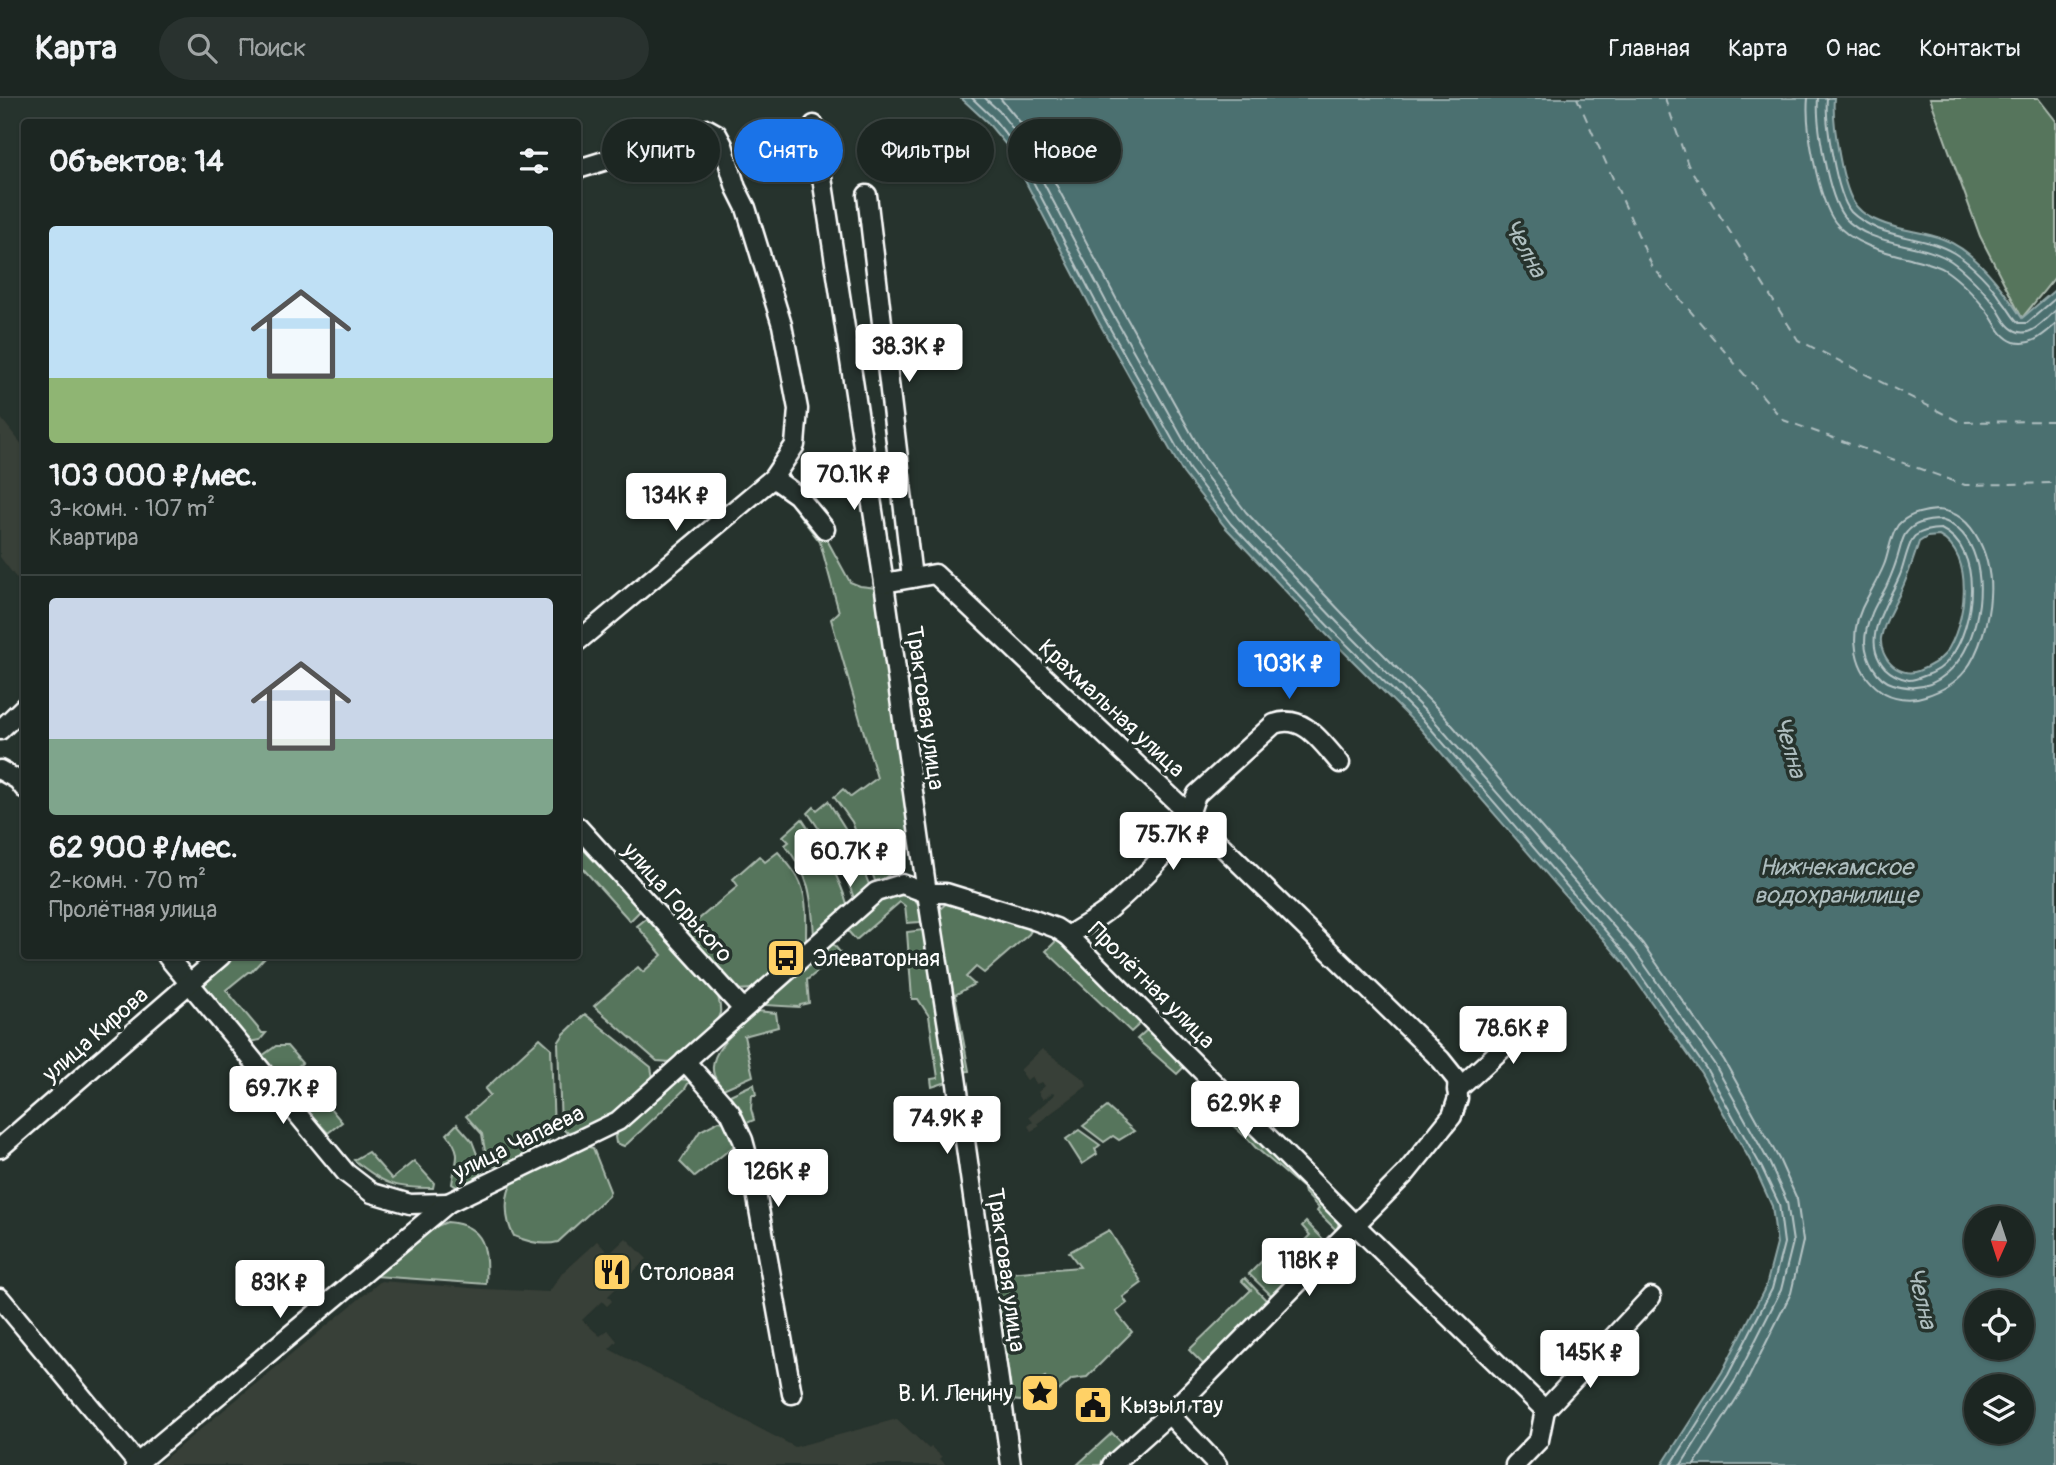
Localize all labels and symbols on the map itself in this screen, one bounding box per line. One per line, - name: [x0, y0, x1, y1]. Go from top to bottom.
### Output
- water label: Челна: [1497, 214, 1553, 284]
- pin: 38.3K ₽: [844, 324, 974, 384]
- pin: 70.1K ₽: [789, 452, 919, 512]
- pin: 134K ₽: [619, 474, 733, 533]
- street label: Трактовая улица: [900, 624, 951, 792]
- street label: Крахмальная улица: [1032, 633, 1191, 784]
- pin: 103K ₽: [1232, 642, 1346, 701]
- water label: Челна: [1767, 713, 1813, 783]
- pin: 75.7K ₽: [1108, 812, 1238, 872]
- pin: 60.7K ₽: [785, 830, 915, 889]
- street label: улица Горького: [616, 836, 739, 968]
- water label: Нижнекамское водохранилище: [1754, 853, 1920, 910]
- street label: Пролётная улица: [1082, 916, 1221, 1055]
- bus stop icon: Элеваторная: [765, 937, 807, 979]
- place label: Элеваторная: [813, 944, 940, 973]
- street label: улица Кирова: [36, 980, 154, 1089]
- pin: 78.6K ₽: [1448, 1006, 1578, 1066]
- pin: 69.7K ₽: [218, 1066, 348, 1126]
- pin: 62.9K ₽: [1180, 1082, 1310, 1141]
- pin: 74.9K ₽: [882, 1096, 1012, 1156]
- street label: улица Чапаева: [447, 1098, 589, 1187]
- pin: 126K ₽: [721, 1150, 835, 1209]
- street label: Трактовая улица: [981, 1186, 1032, 1354]
- north arrow: [1964, 1206, 2034, 1276]
- pin: 118K ₽: [1252, 1238, 1366, 1298]
- restaurant icon: Столовая: [591, 1251, 633, 1293]
- place label: Столовая: [639, 1258, 734, 1287]
- pin: 83K ₽: [231, 1260, 329, 1320]
- water label: Челна: [1900, 1265, 1943, 1333]
- pin: 145K ₽: [1533, 1330, 1647, 1390]
- place icon: В. И. Ленину: [1019, 1372, 1061, 1414]
- place label: В. И. Ленину: [898, 1379, 1013, 1408]
- public building icon: Кызыл тау: [1072, 1384, 1114, 1426]
- place label: Кызыл тау: [1120, 1391, 1223, 1420]

